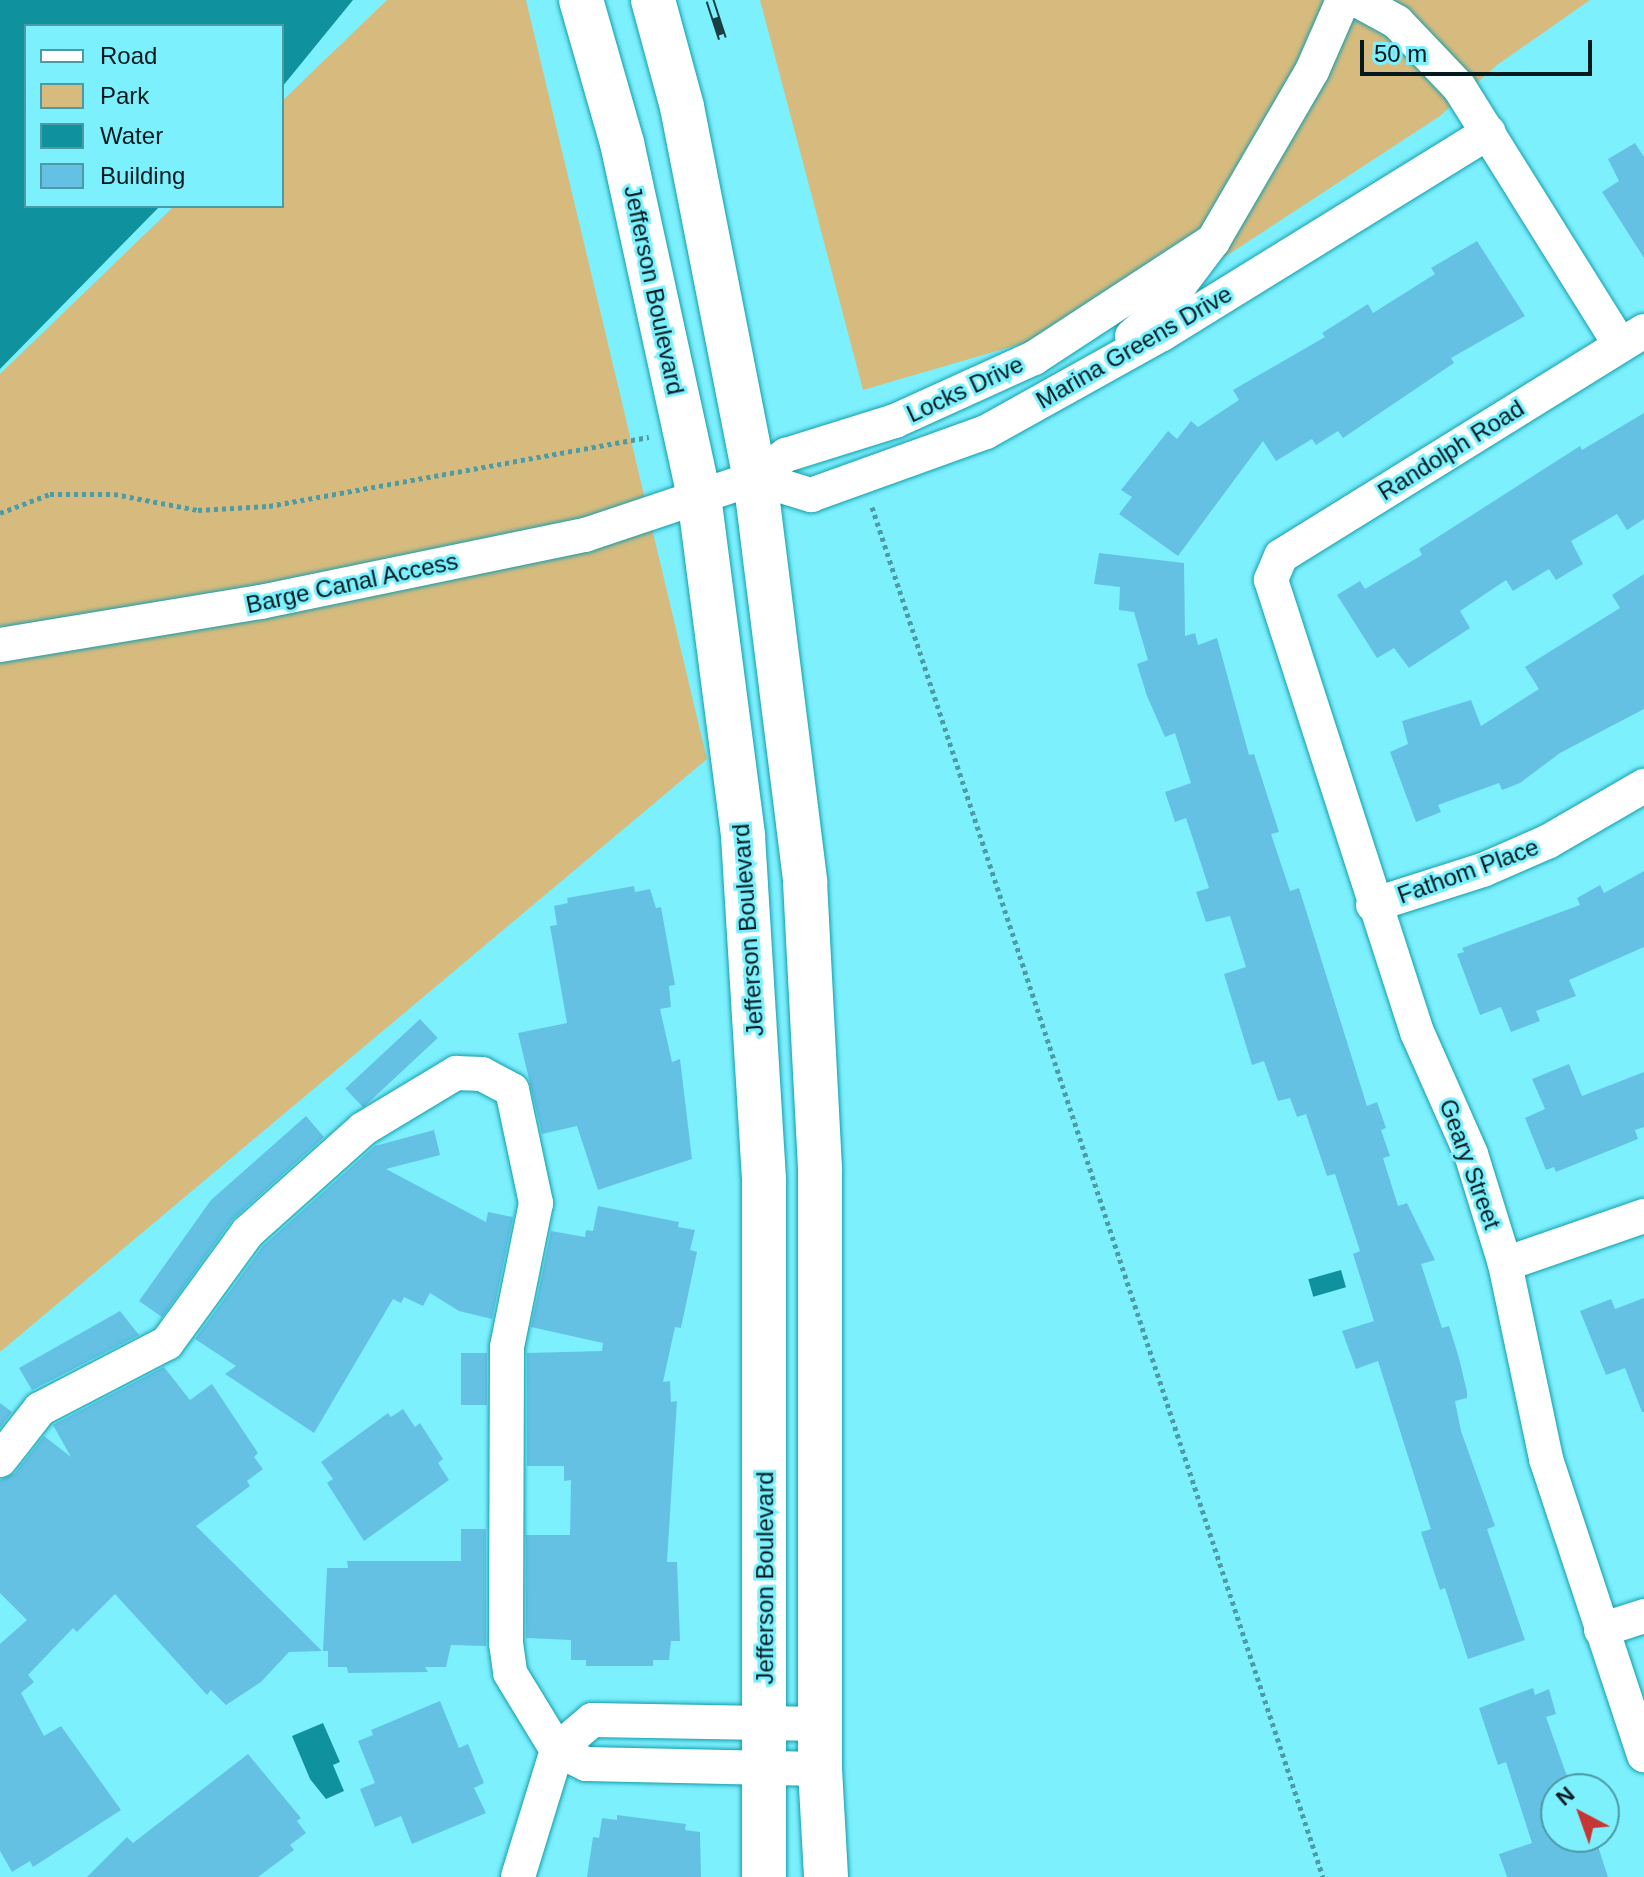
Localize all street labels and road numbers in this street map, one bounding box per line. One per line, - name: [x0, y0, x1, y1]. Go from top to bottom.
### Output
- street label: Jefferson Boulevard: [618, 183, 690, 397]
- street label: Marina Greens Drive: [1031, 279, 1237, 415]
- street label: Locks Drive: [902, 349, 1028, 429]
- street label: Randolph Road: [1373, 394, 1529, 506]
- street label: Barge Canal Access: [243, 546, 461, 620]
- street label: Jefferson Boulevard: [726, 823, 770, 1037]
- street label: Fathom Place: [1394, 832, 1542, 910]
- street label: Geary Street: [1433, 1095, 1507, 1233]
- street label: Jefferson Boulevard: [751, 1471, 779, 1685]

